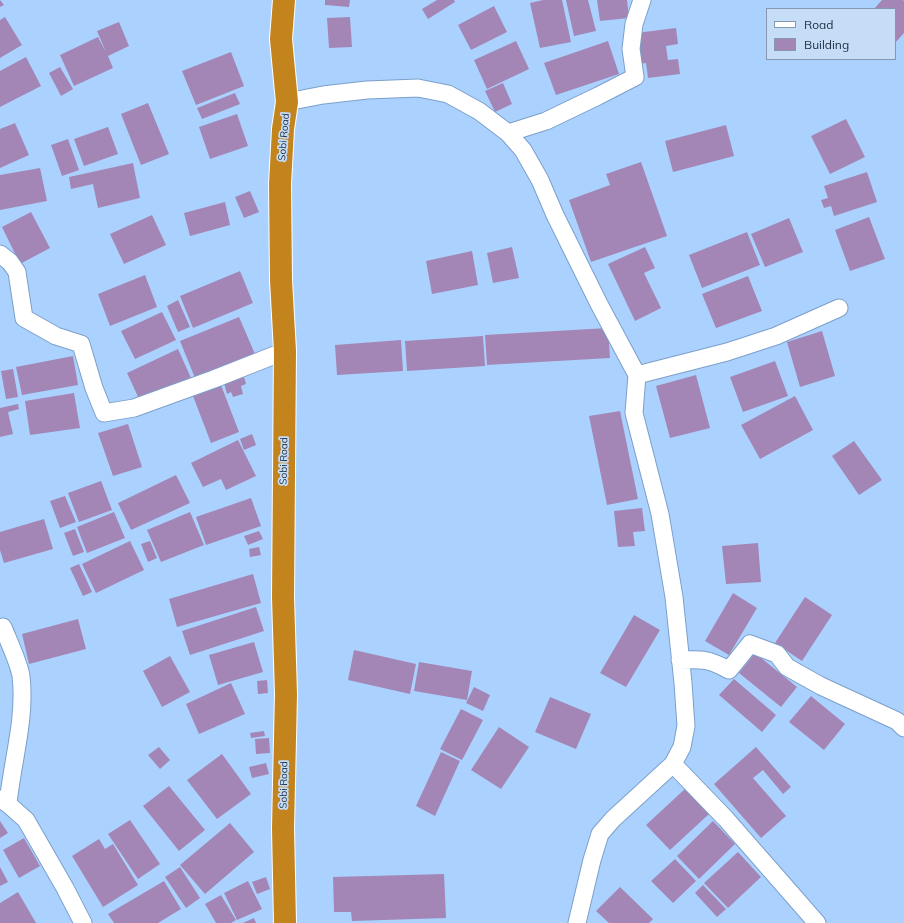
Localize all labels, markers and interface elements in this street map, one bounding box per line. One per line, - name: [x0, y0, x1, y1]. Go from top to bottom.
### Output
- legend: [766, 8, 896, 60]
- text: Road: [804, 17, 833, 32]
- text: Building: [804, 37, 849, 52]
- street label: Sobi Road: [276, 113, 292, 161]
- street label: Sobi Road: [278, 437, 290, 485]
- street label: Sobi Road: [278, 761, 290, 809]

